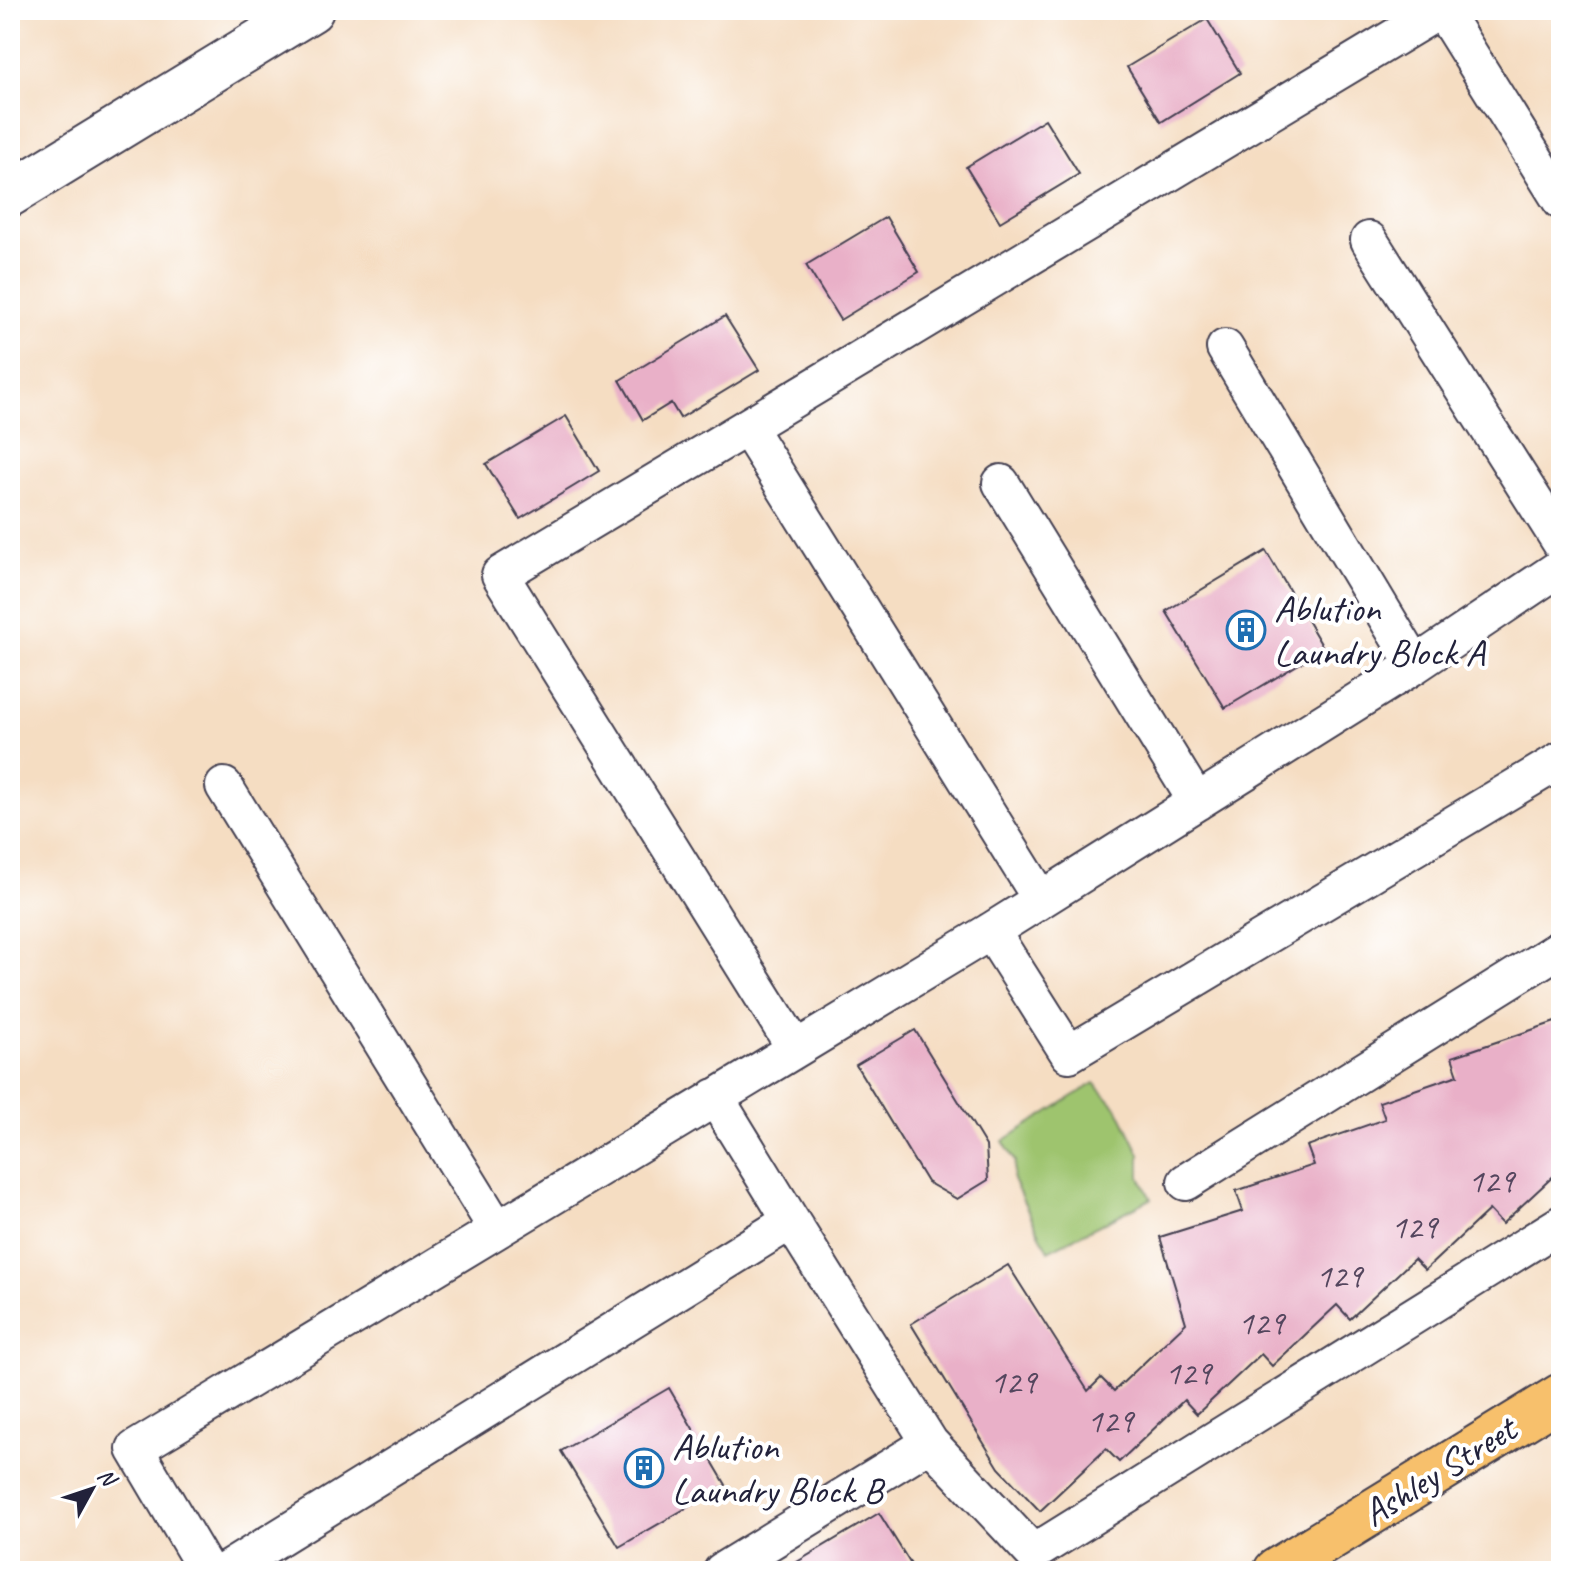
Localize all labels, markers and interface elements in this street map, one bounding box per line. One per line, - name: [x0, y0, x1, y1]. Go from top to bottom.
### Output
- place label: Ablution Laundry Block A: [1274, 585, 1487, 676]
- building icon: Ablution Laundry Block A: [1225, 609, 1267, 651]
- house number: 129: [1468, 1159, 1517, 1202]
- house number: 129: [1391, 1205, 1440, 1248]
- house number: 129: [1316, 1254, 1365, 1297]
- house number: 129: [1238, 1301, 1287, 1344]
- house number: 129: [1165, 1351, 1214, 1394]
- house number: 129: [990, 1360, 1039, 1403]
- house number: 129: [1087, 1399, 1136, 1442]
- street label: Ashley Street: [1354, 1404, 1527, 1536]
- place label: Ablution Laundry Block B: [672, 1423, 886, 1514]
- building icon: Ablution Laundry Block B: [623, 1447, 665, 1489]
- north arrow: [52, 1449, 132, 1529]
- text: N: [91, 1463, 124, 1494]

